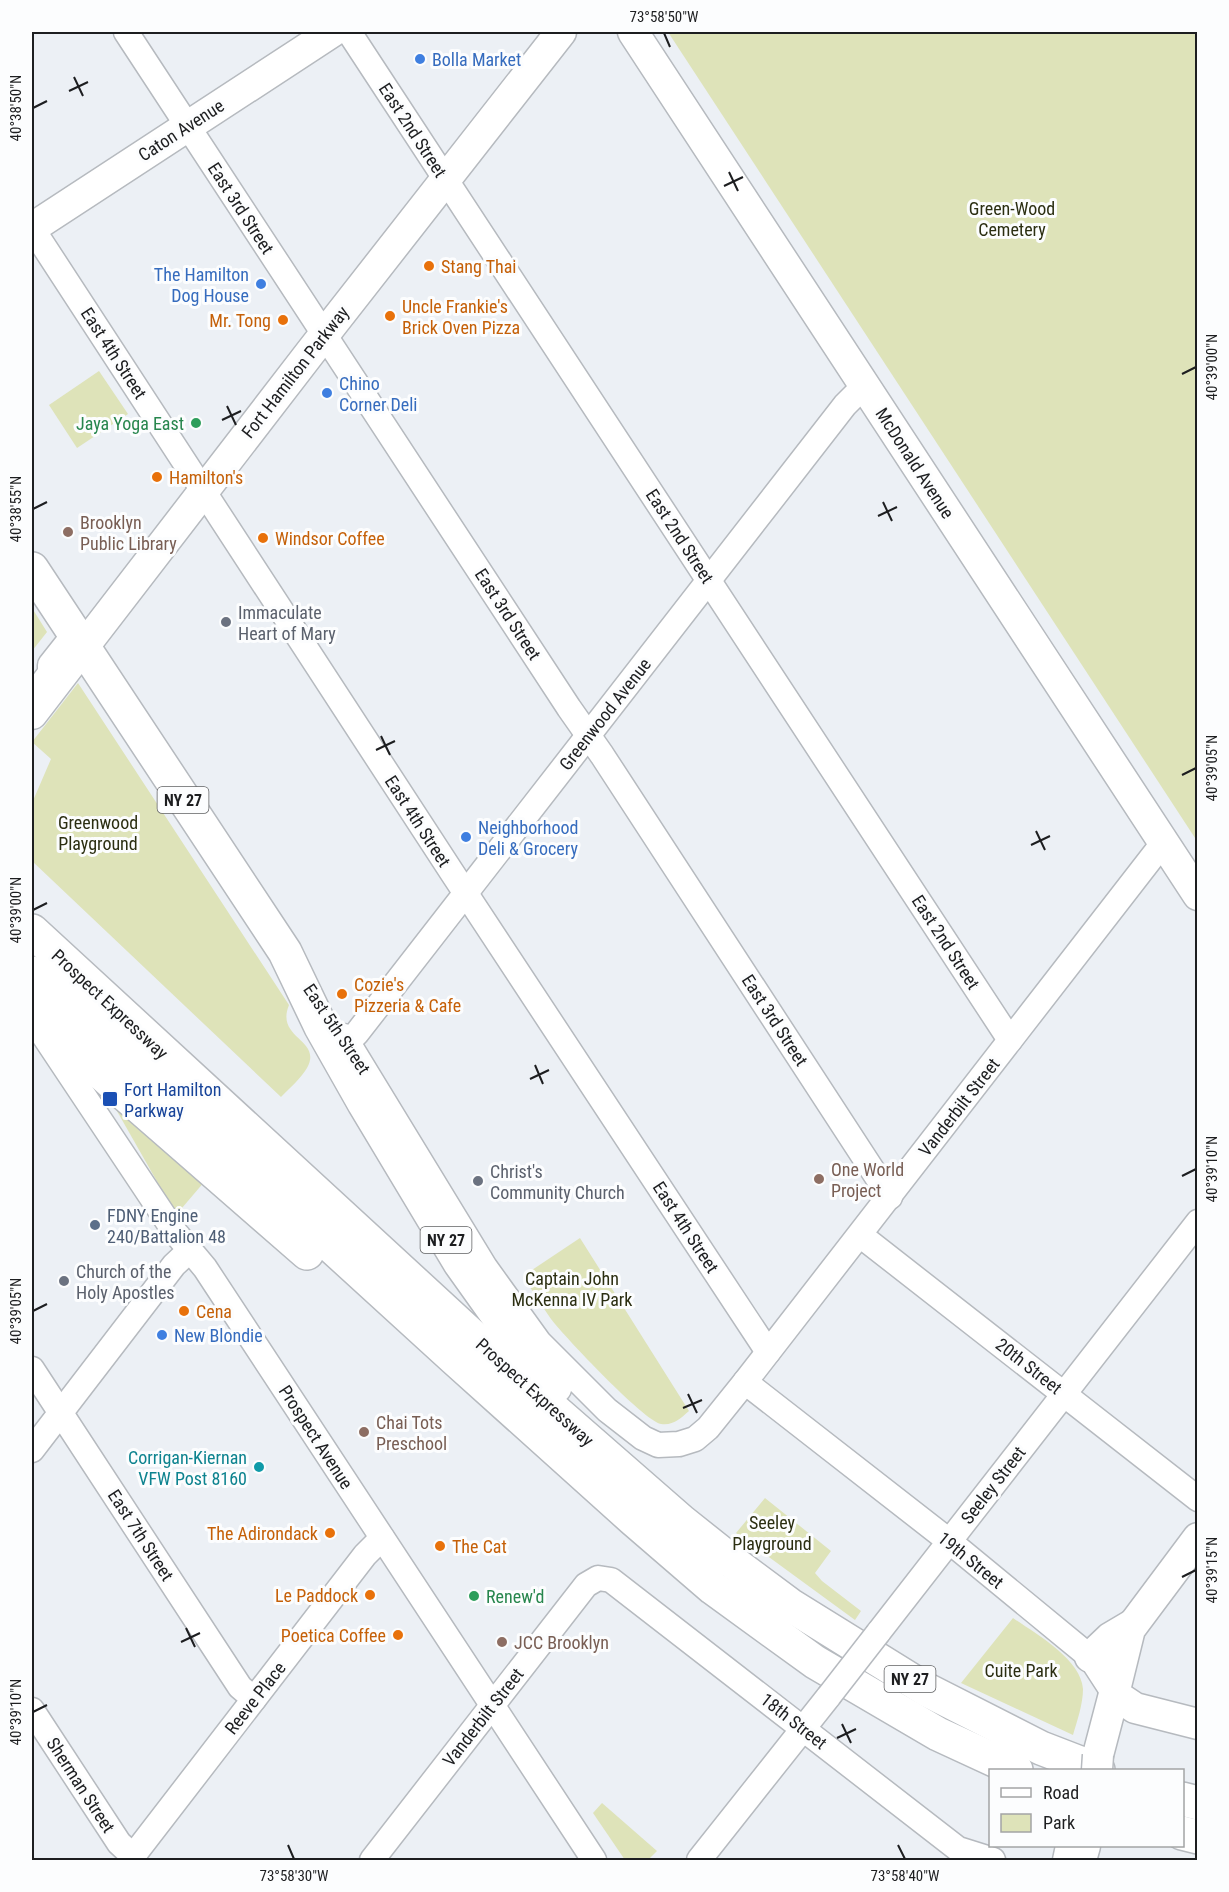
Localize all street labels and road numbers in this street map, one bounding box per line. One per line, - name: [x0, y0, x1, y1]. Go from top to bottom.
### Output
- street label: East 2nd Street: [375, 79, 451, 181]
- street label: Caton Avenue: [134, 95, 228, 165]
- street label: East 3rd Street: [204, 158, 278, 258]
- street label: Fort Hamilton Parkway: [237, 302, 353, 442]
- street label: East 4th Street: [77, 303, 151, 403]
- street label: McDonald Avenue: [871, 404, 959, 522]
- street label: East 2nd Street: [642, 485, 718, 587]
- street label: East 3rd Street: [471, 564, 545, 664]
- street label: Greenwood Avenue: [555, 654, 655, 774]
- street label: East 4th Street: [381, 771, 455, 871]
- road number: NY 27: [158, 787, 208, 813]
- street label: East 2nd Street: [908, 891, 984, 993]
- street label: Prospect Expressway: [48, 945, 173, 1064]
- street label: East 3rd Street: [738, 970, 812, 1070]
- street label: East 5th Street: [299, 980, 375, 1078]
- street label: Vanderbilt Street: [914, 1054, 1004, 1160]
- street label: East 4th Street: [649, 1177, 723, 1277]
- road number: NY 27: [420, 1227, 472, 1253]
- street label: Prospect Expressway: [472, 1334, 599, 1451]
- street label: 20th Street: [992, 1334, 1066, 1398]
- street label: Prospect Avenue: [275, 1381, 357, 1493]
- street label: Seeley Street: [956, 1442, 1030, 1528]
- street label: East 7th Street: [104, 1485, 178, 1585]
- street label: 19th Street: [934, 1527, 1008, 1593]
- street label: Reeve Place: [220, 1658, 290, 1738]
- street label: Vanderbilt Street: [438, 1664, 528, 1770]
- road number: NY 27: [884, 1666, 936, 1692]
- street label: 18th Street: [757, 1689, 831, 1753]
- street label: Sherman Street: [42, 1734, 120, 1836]

